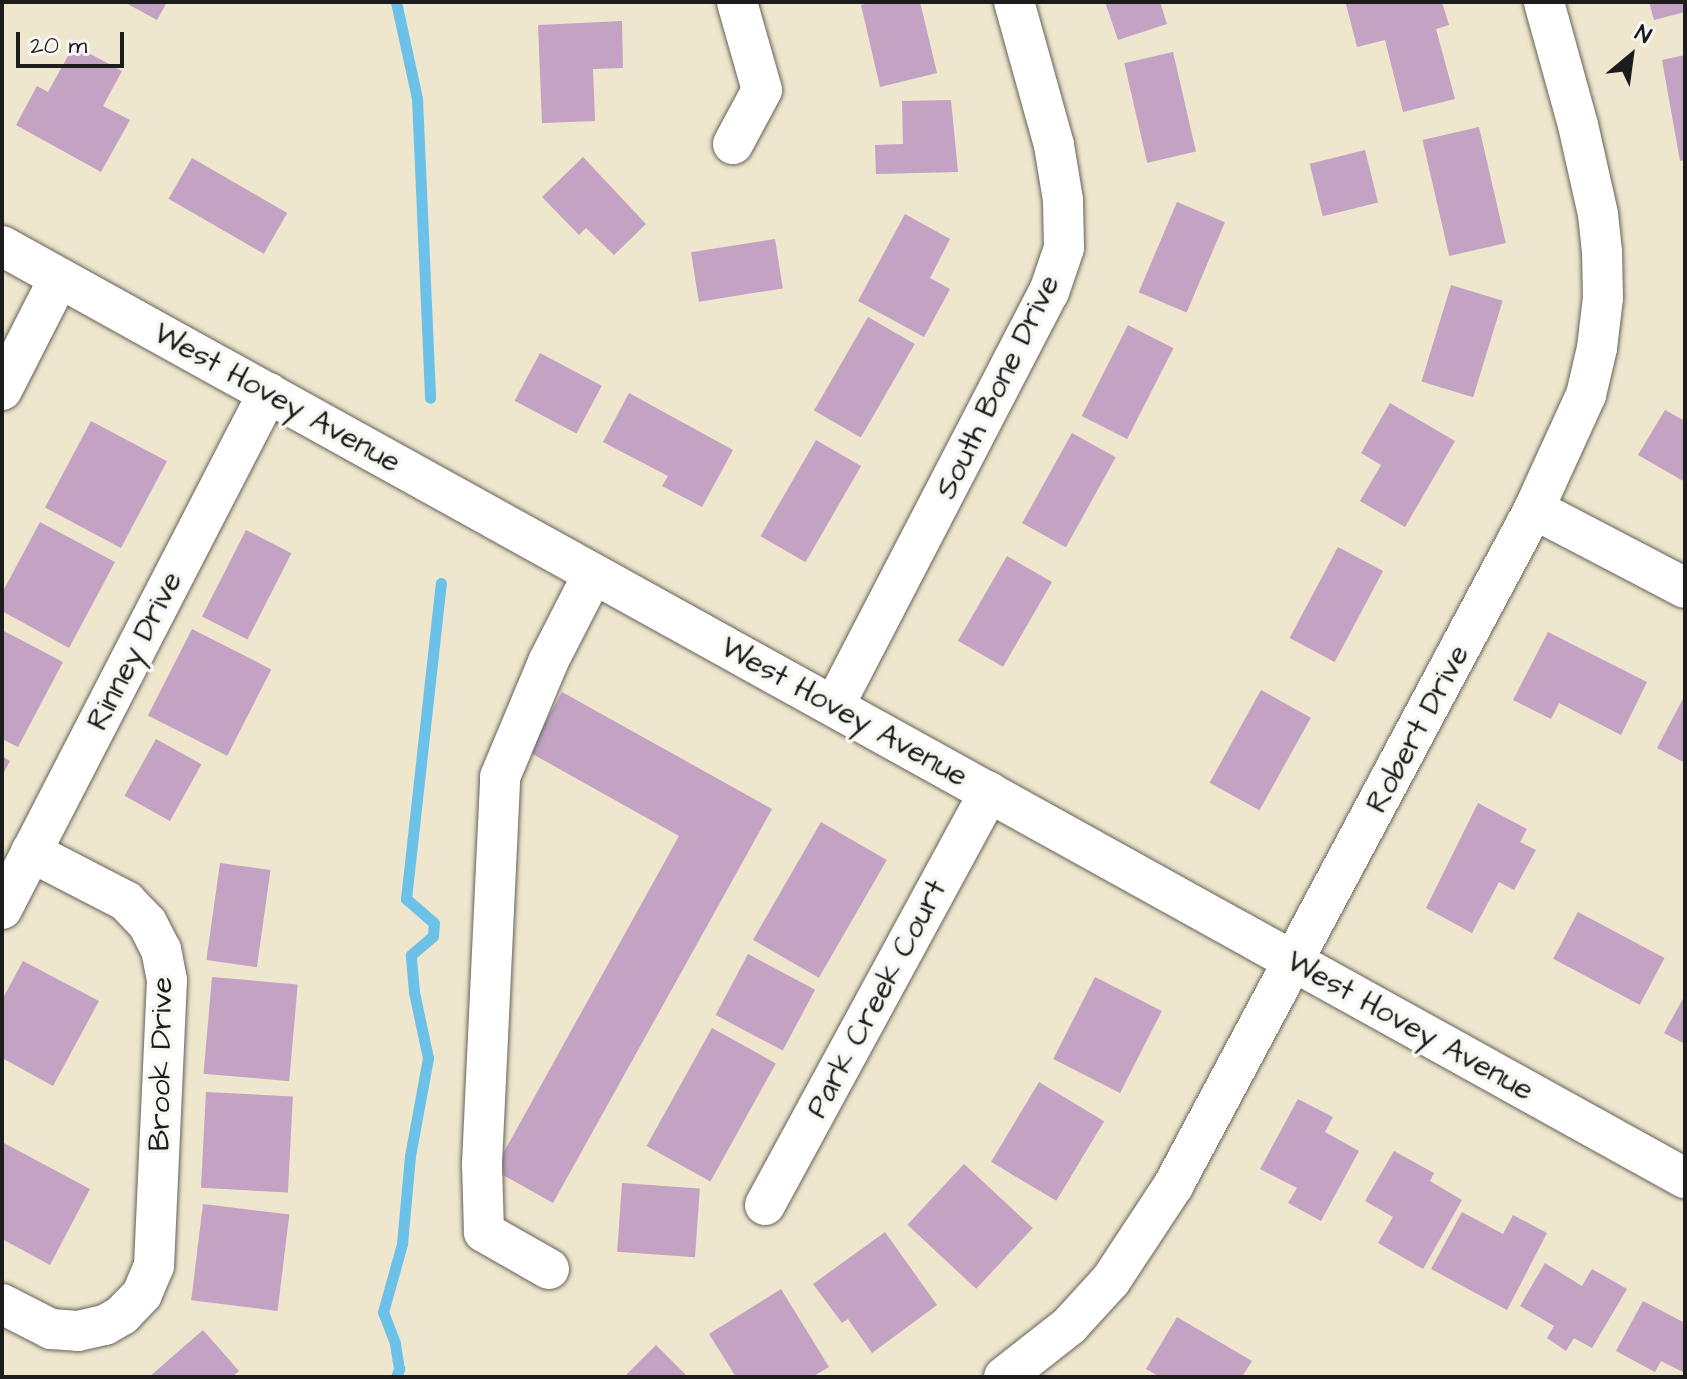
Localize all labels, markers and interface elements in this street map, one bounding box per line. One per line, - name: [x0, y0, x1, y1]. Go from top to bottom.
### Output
- scale bar: [20, 16, 128, 66]
- north arrow: [1591, 16, 1671, 96]
- text: N: [1629, 18, 1656, 51]
- text: 20 m: [30, 29, 87, 63]
- street label: South Bone Drive: [928, 269, 1068, 505]
- street label: West Hovey Avenue: [147, 315, 407, 481]
- street label: Rinney Drive: [80, 566, 190, 736]
- street label: West Hovey Avenue: [714, 629, 974, 795]
- street label: Robert Drive: [1359, 639, 1477, 819]
- street label: Park Creek Court: [799, 874, 955, 1124]
- street label: West Hovey Avenue: [1280, 943, 1540, 1109]
- street label: Brook Drive: [141, 976, 181, 1152]

